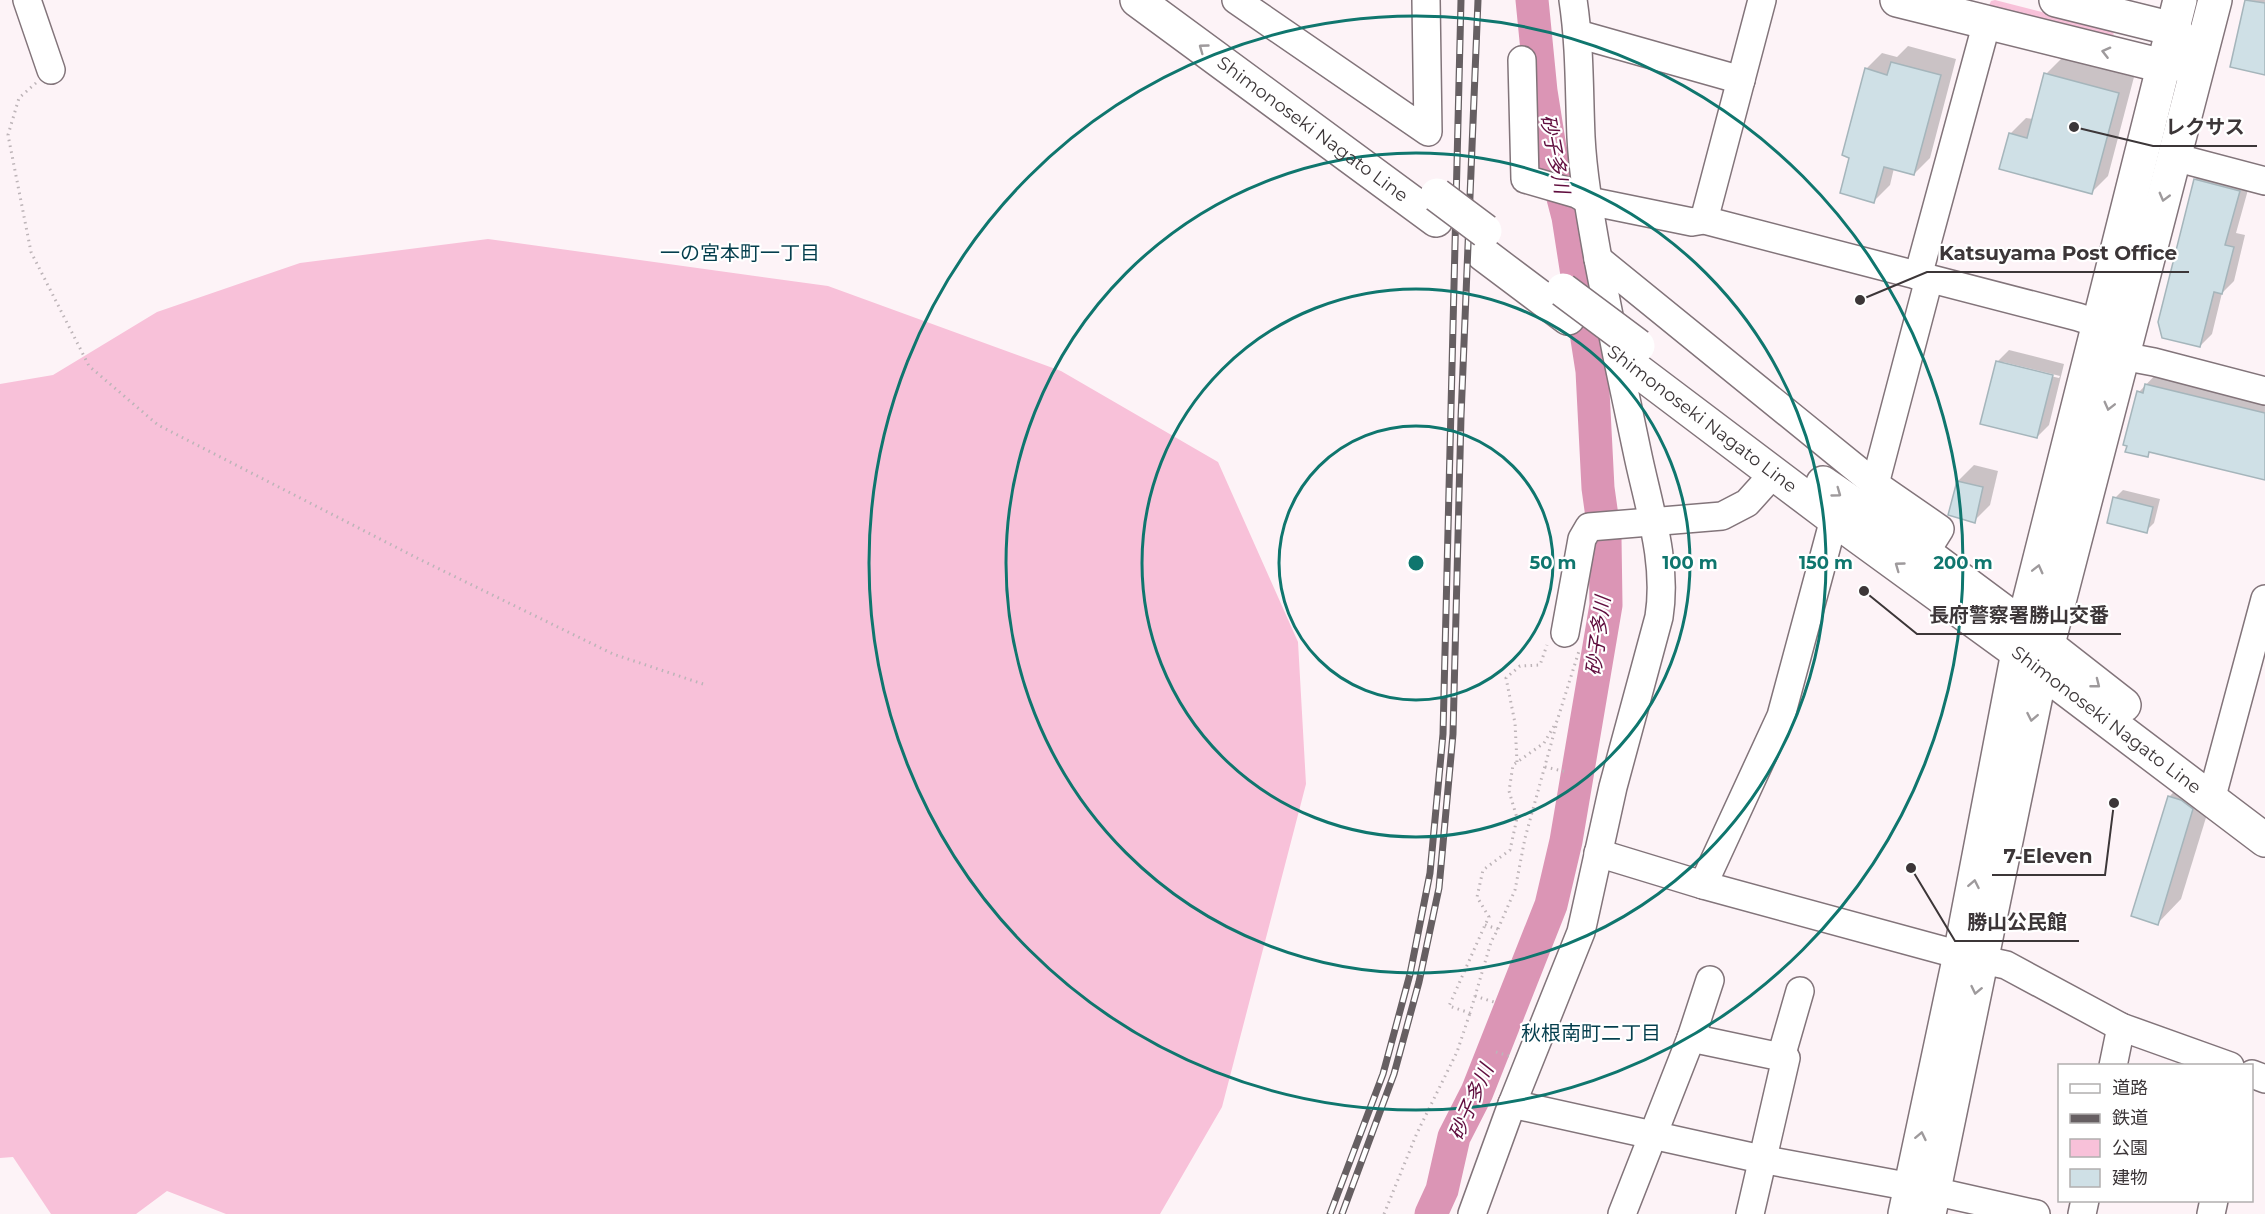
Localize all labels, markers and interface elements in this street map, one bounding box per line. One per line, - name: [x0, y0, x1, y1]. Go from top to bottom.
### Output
- one-way arrow: [1198, 45, 1209, 56]
- one-way arrow: [2101, 46, 2111, 59]
- street label: Shimonoseki Nagato Line: [1213, 52, 1413, 207]
- callout: レクサス: [2153, 108, 2257, 146]
- water label: 砂子多川: [1536, 112, 1575, 198]
- text: レクサス: [2165, 115, 2245, 139]
- one-way arrow: [2158, 191, 2171, 201]
- callout: Katsuyama Post Office: [1927, 234, 2189, 272]
- district label: 一の宮本町一丁目: [660, 241, 820, 265]
- text: Katsuyama Post Office: [1939, 241, 2177, 265]
- street label: Shimonoseki Nagato Line: [1603, 341, 1801, 498]
- one-way arrow: [2104, 400, 2117, 410]
- one-way arrow: [1831, 486, 1842, 497]
- text: 50 m: [1530, 552, 1576, 574]
- text: 100 m: [1662, 552, 1718, 574]
- text: 150 m: [1799, 552, 1853, 574]
- text: 200 m: [1933, 552, 1993, 574]
- centre of rings: [1406, 553, 1426, 573]
- one-way arrow: [1894, 562, 1905, 573]
- one-way arrow: [2030, 564, 2043, 574]
- water label: 砂子多川: [1581, 593, 1615, 677]
- callout: 長府警察署勝山交番: [1917, 596, 2121, 634]
- text: 長府警察署勝山交番: [1929, 603, 2109, 627]
- street label: Shimonoseki Nagato Line: [2007, 641, 2205, 799]
- one-way arrow: [2089, 676, 2100, 687]
- one-way arrow: [2026, 712, 2039, 722]
- callout: 7-Eleven: [1992, 837, 2105, 875]
- text: 7-Eleven: [2003, 844, 2093, 868]
- one-way arrow: [1967, 879, 1980, 889]
- callout: 勝山公民館: [1955, 903, 2079, 941]
- text: 勝山公民館: [1967, 910, 2067, 934]
- one-way arrow: [1970, 985, 1983, 995]
- district label: 秋根南町二丁目: [1521, 1021, 1661, 1045]
- water label: 砂子多川: [1444, 1059, 1499, 1143]
- legend: [2058, 1064, 2253, 1202]
- text: 道路: [2112, 1077, 2148, 1099]
- text: 鉄道: [2112, 1107, 2148, 1129]
- one-way arrow: [1914, 1131, 1927, 1141]
- text: 公園: [2112, 1137, 2148, 1159]
- text: 建物: [2112, 1167, 2148, 1189]

